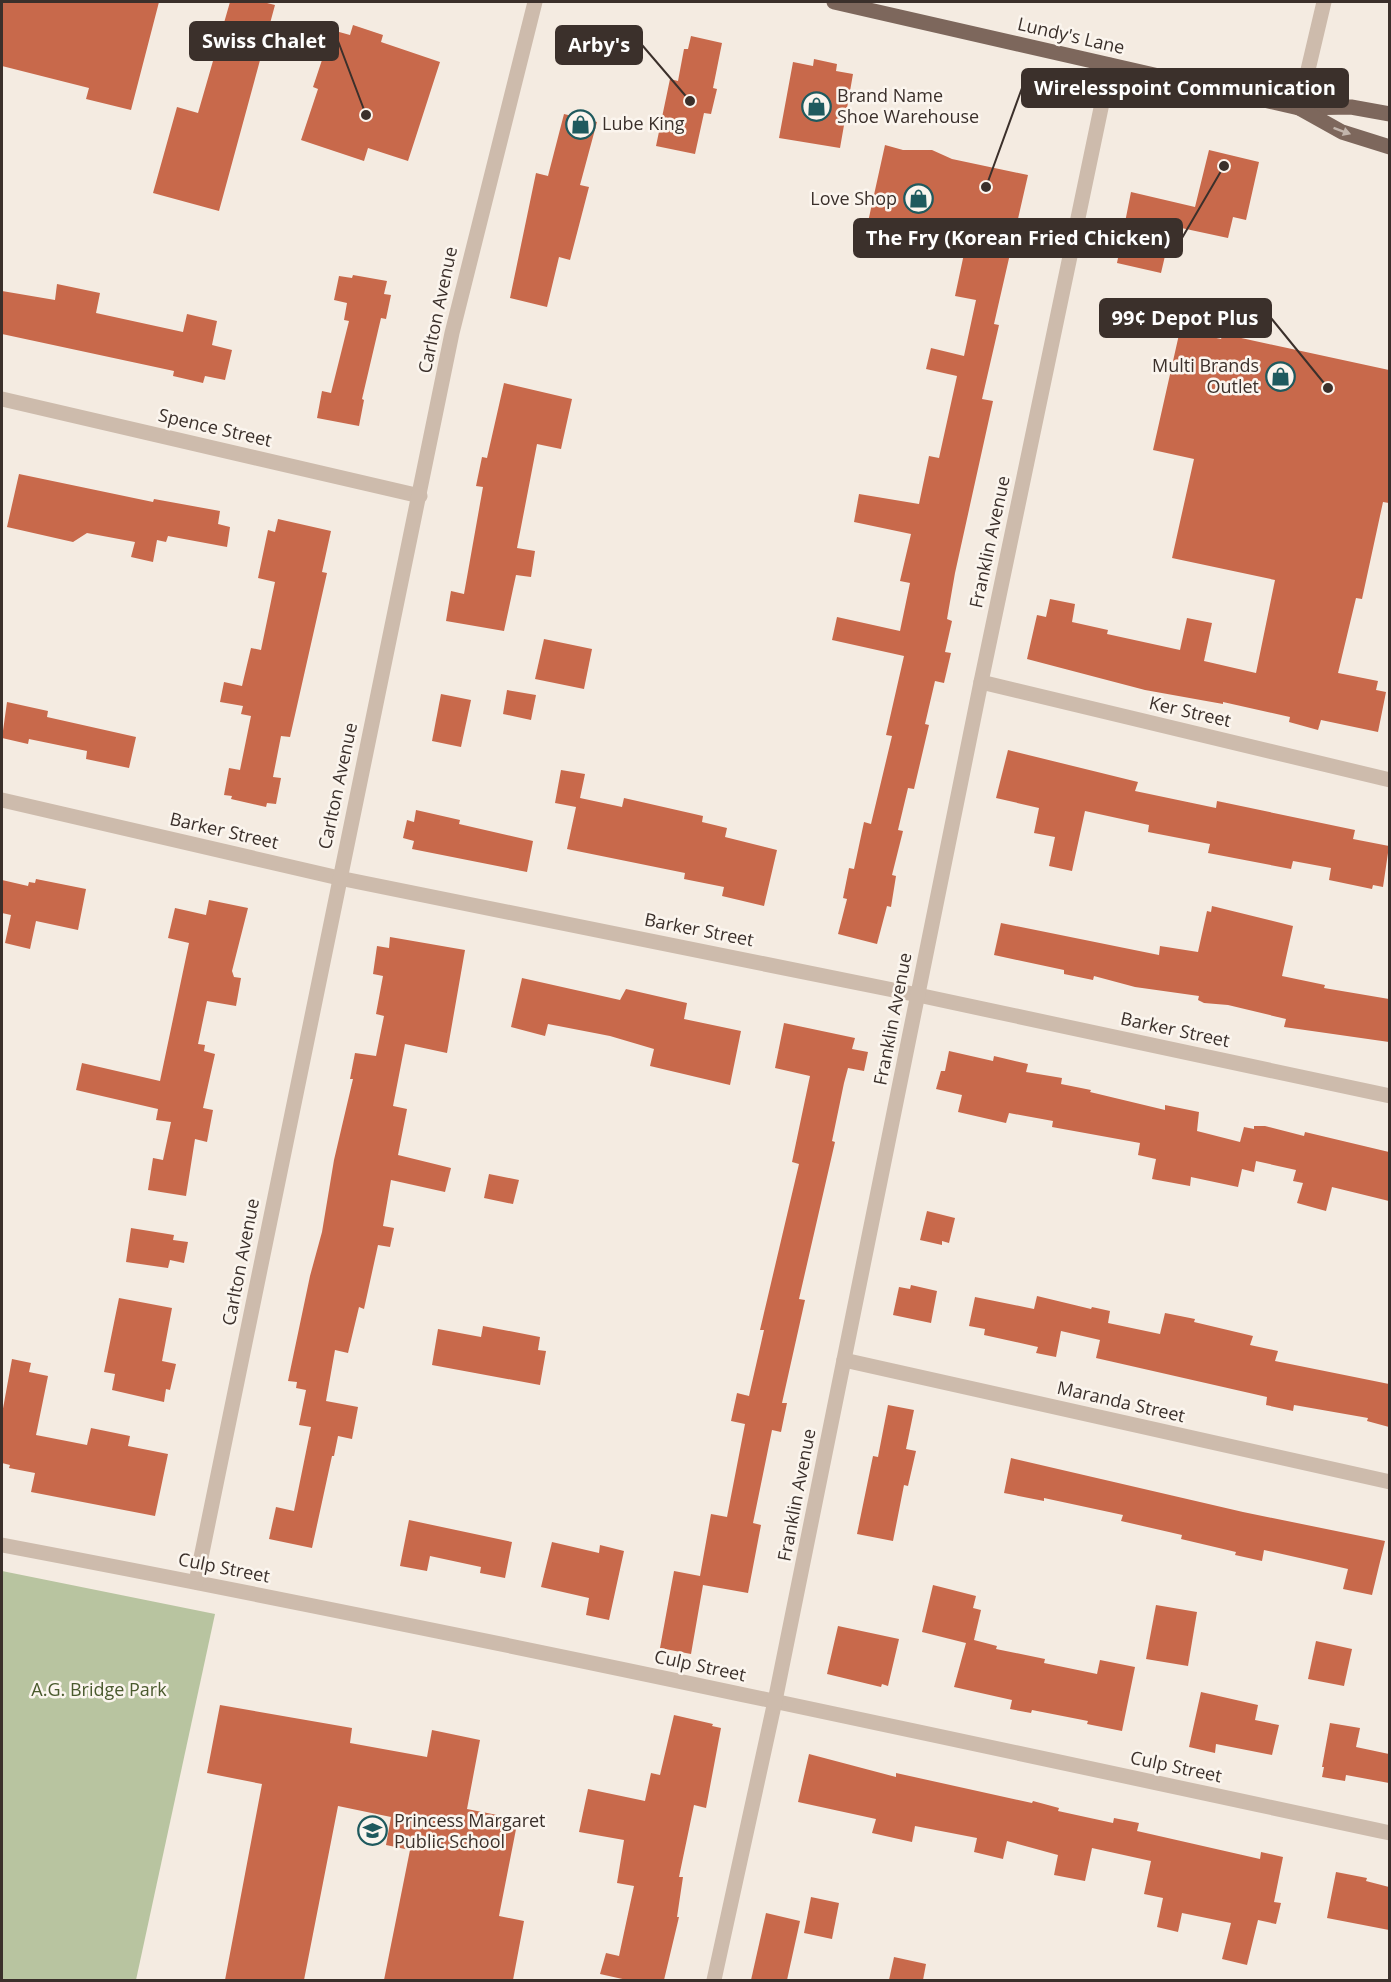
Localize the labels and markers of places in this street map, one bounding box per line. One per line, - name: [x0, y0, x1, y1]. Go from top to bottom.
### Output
- callout: Swiss Chalet: [190, 22, 338, 60]
- callout: Arby's: [556, 26, 642, 64]
- callout: Wirelesspoint Communication: [1022, 69, 1348, 107]
- place label: Brand Name Shoe Warehouse: [837, 83, 979, 128]
- shop icon: Brand Name Shoe Warehouse: [800, 90, 832, 122]
- shop icon: Lube King: [565, 108, 597, 140]
- place label: Lube King: [602, 111, 685, 135]
- shop icon: Love Shop: [902, 183, 934, 215]
- place label: Love Shop: [810, 186, 897, 210]
- callout: The Fry (Korean Fried Chicken): [854, 219, 1182, 257]
- callout: 99¢ Depot Plus: [1100, 299, 1271, 337]
- place label: Multi Brands Outlet: [1152, 353, 1259, 398]
- shop icon: Multi Brands Outlet: [1264, 360, 1296, 392]
- place label: Princess Margaret Public School: [394, 1808, 546, 1853]
- school or university icon: Princess Margaret Public School: [357, 1815, 389, 1847]

